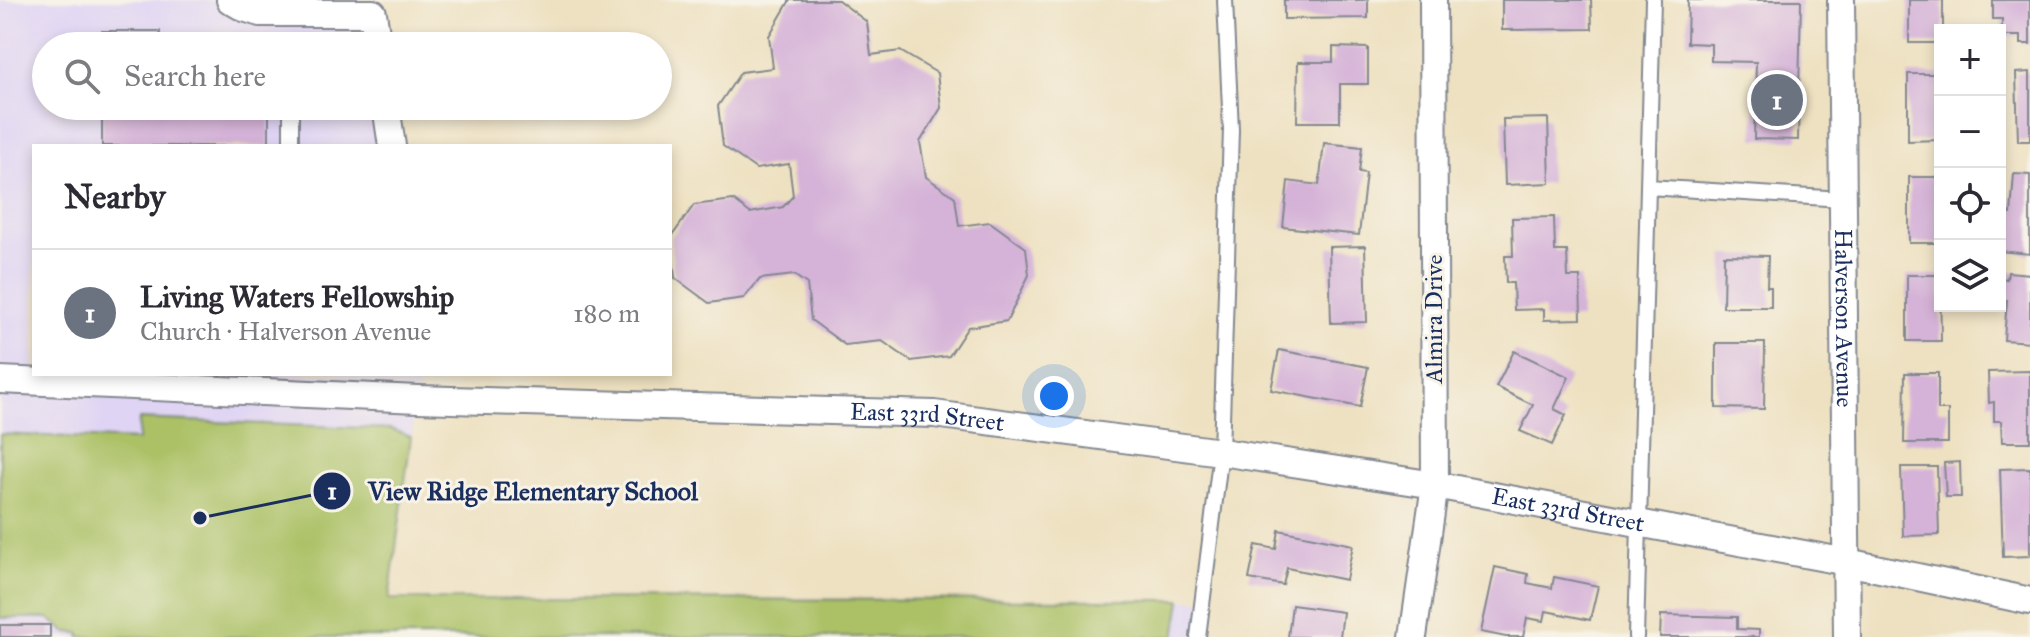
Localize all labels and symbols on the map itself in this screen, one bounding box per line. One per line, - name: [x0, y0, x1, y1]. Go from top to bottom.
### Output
- pin: 1: [1751, 70, 1803, 130]
- street label: Halverson Avenue: [1828, 229, 1860, 407]
- street label: Almira Drive: [1419, 254, 1449, 385]
- your location: [1034, 376, 1074, 416]
- street label: East 33rd Street: [850, 397, 1007, 438]
- callout: View Ridge Elementary School: [312, 466, 714, 516]
- text: View Ridge Elementary School: [367, 475, 699, 508]
- text: 1: [327, 476, 337, 506]
- street label: East 33rd Street: [1489, 481, 1647, 539]

